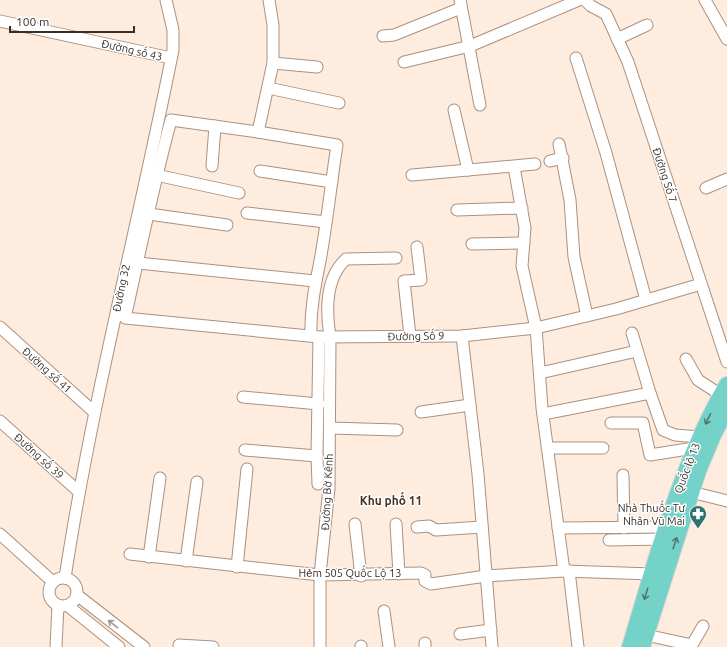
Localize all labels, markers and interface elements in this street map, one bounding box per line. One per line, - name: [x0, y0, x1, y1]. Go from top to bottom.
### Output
- scale bar: [10, 8, 134, 34]
- text: 100 m: [16, 15, 49, 28]
- street label: Đường số 43: [100, 36, 164, 63]
- street label: Đường Số 7: [650, 146, 681, 204]
- street label: Đường 32: [110, 263, 132, 313]
- street label: Đường Số 9: [387, 328, 445, 342]
- street label: Đường số 41: [20, 343, 75, 395]
- one-way arrow: [704, 413, 711, 425]
- street label: Đường số 39: [12, 429, 67, 481]
- street label: Quốc lộ 13: [670, 440, 703, 495]
- street label: Đường Bờ Kênh: [319, 453, 335, 531]
- district label: Khu phố 11: [360, 491, 422, 507]
- place label: Nhà Thuốc Tư Nhân Vū Mai: [618, 500, 686, 527]
- pharmacy icon: Nhà Thuốc Tư Nhân Vū Mai: [688, 504, 708, 529]
- one-way arrow: [672, 537, 679, 550]
- street label: Hẻm 505 Quốc Lộ 13: [299, 565, 401, 580]
- one-way arrow: [642, 587, 649, 600]
- one-way arrow: [108, 619, 118, 628]

